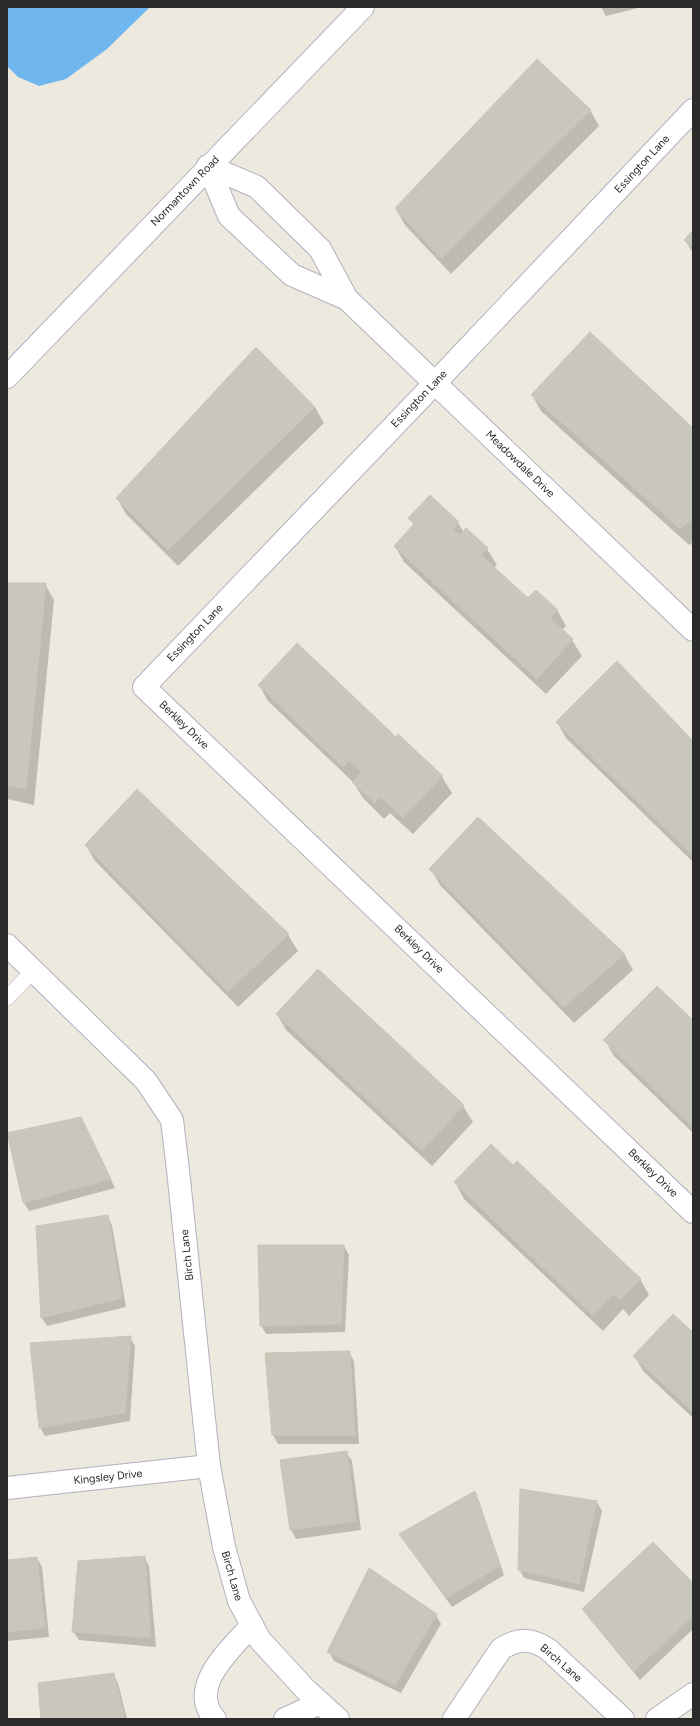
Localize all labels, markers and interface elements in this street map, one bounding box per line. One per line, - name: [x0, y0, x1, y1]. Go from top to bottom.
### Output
- street label: Essington Lane: [612, 132, 672, 196]
- street label: Normantown Road: [148, 153, 222, 229]
- street label: Essington Lane: [388, 368, 450, 430]
- street label: Meadowdale Drive: [483, 428, 557, 500]
- street label: Essington Lane: [164, 602, 226, 664]
- street label: Berkley Drive: [156, 698, 212, 752]
- street label: Berkley Drive: [391, 922, 447, 976]
- street label: Berkley Drive: [625, 1146, 681, 1200]
- street label: Birch Lane: [178, 1229, 196, 1281]
- street label: Kingsley Drive: [73, 1467, 143, 1487]
- street label: Birch Lane: [219, 1550, 245, 1602]
- street label: Birch Lane: [537, 1641, 585, 1685]

